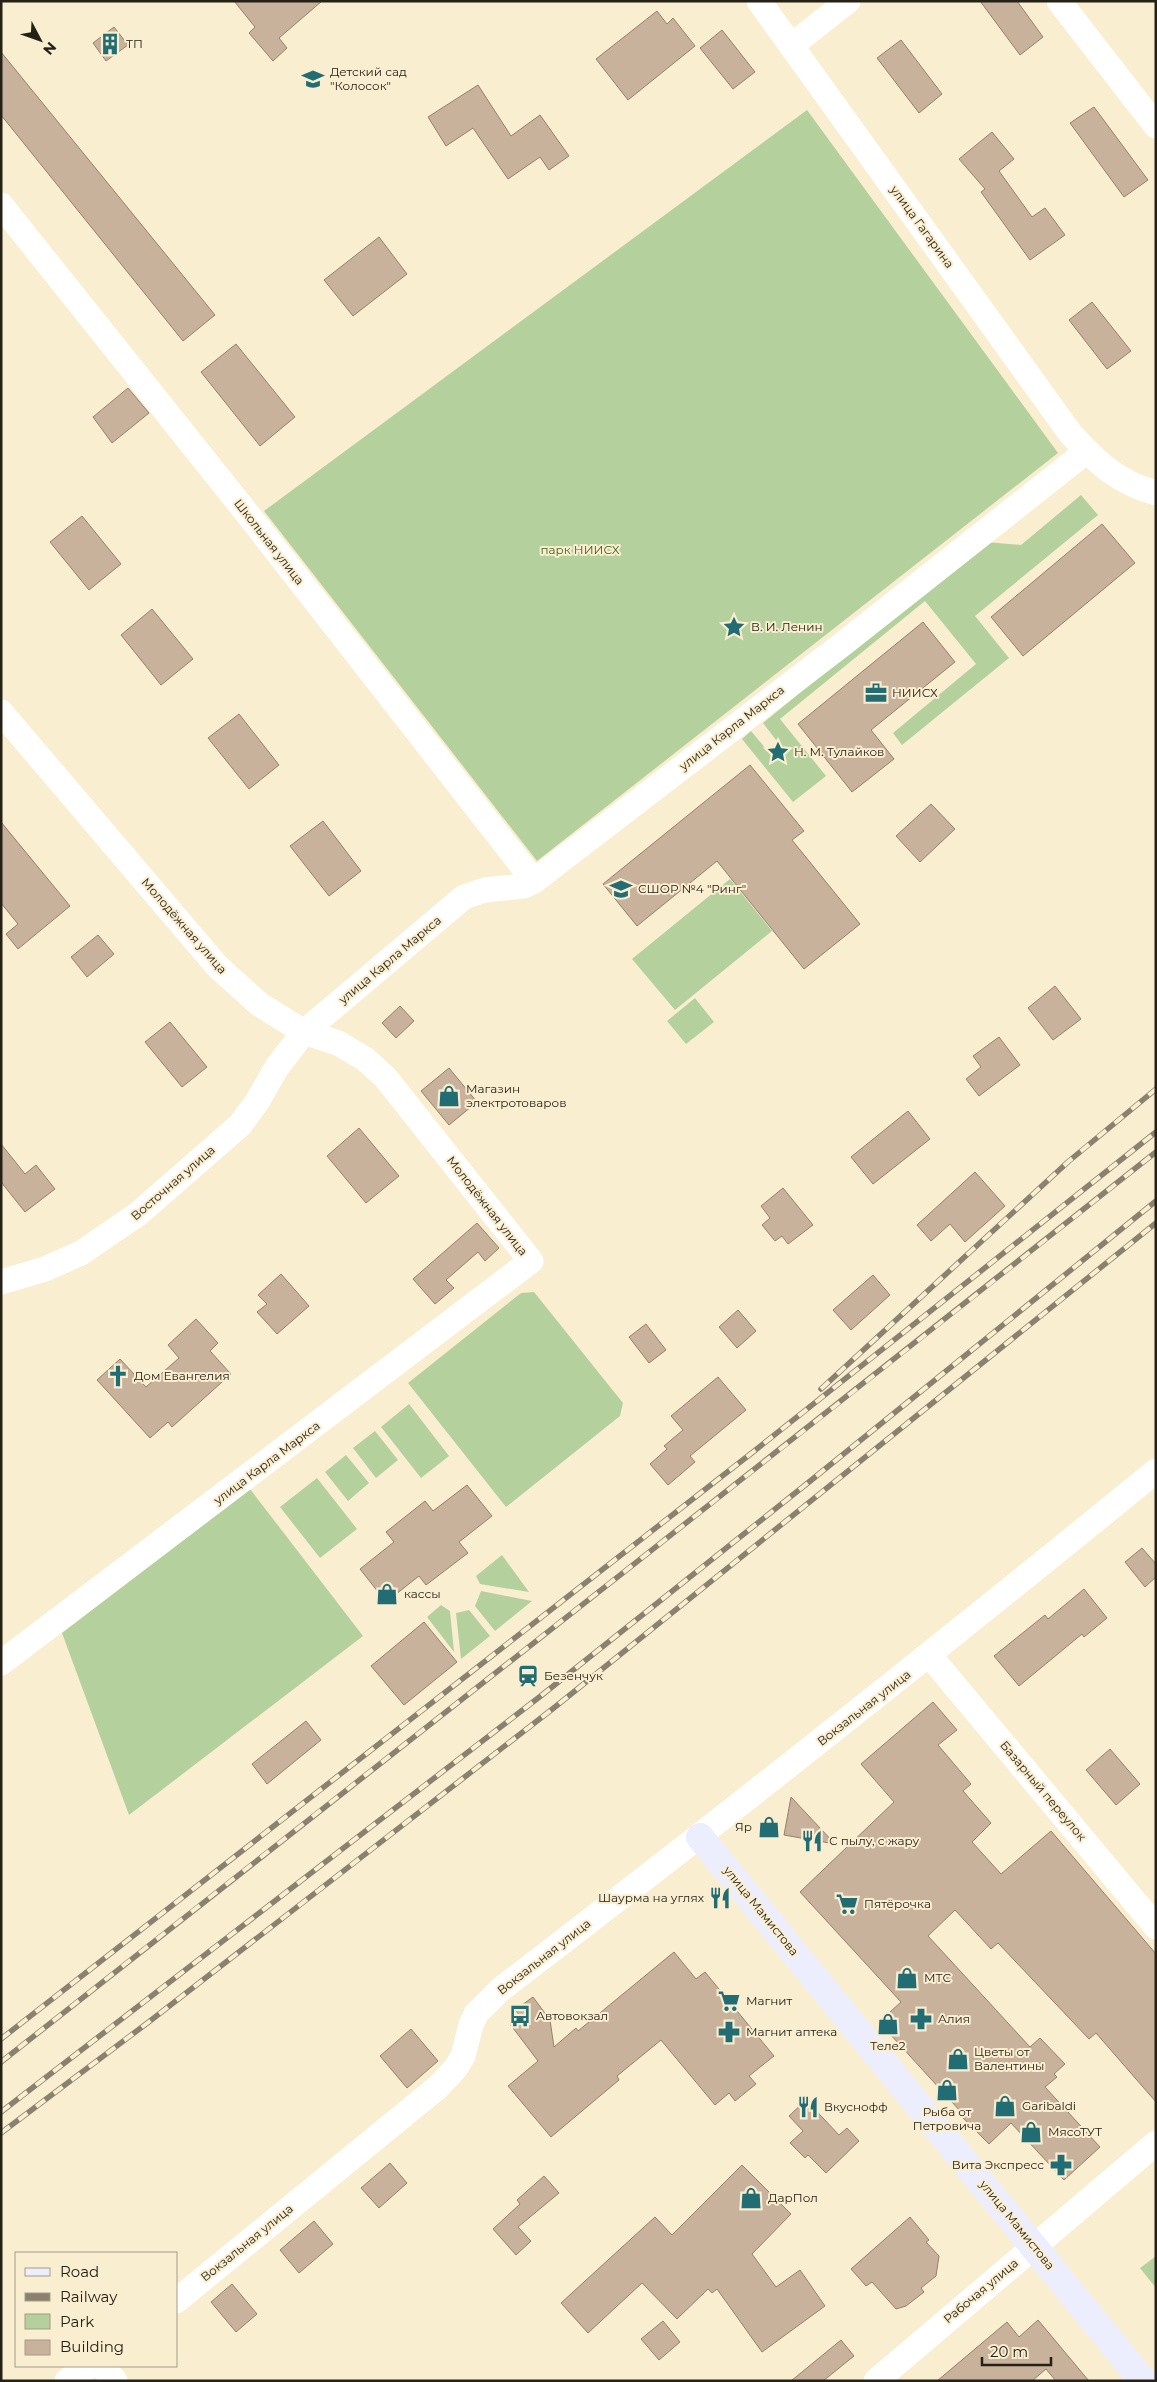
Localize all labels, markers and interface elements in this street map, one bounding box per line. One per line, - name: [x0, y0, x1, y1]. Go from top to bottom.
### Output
- north arrow: [15, 15, 65, 65]
- building icon: ТП: [97, 31, 123, 57]
- place label: ТП: [126, 36, 143, 51]
- text: N: [39, 38, 60, 59]
- place label: Детский сад "Колосок": [330, 64, 407, 93]
- school or university icon: Детский сад "Колосок": [300, 66, 326, 92]
- street label: улица Гагарина: [887, 182, 957, 271]
- street label: Школьная улица: [231, 496, 308, 588]
- park label: парк НИИСХ: [540, 542, 620, 557]
- place icon: В. И. Ленин: [721, 614, 747, 640]
- place label: В. И. Ленин: [751, 619, 823, 634]
- office icon: НИИСХ: [863, 680, 889, 706]
- street label: улица Карла Маркса: [675, 682, 787, 774]
- place label: НИИСХ: [892, 685, 938, 700]
- place icon: Н. М. Тулайков: [765, 739, 791, 765]
- place label: Н. М. Тулайков: [794, 744, 884, 759]
- street label: Молодёжная улица: [139, 875, 230, 977]
- school or university icon: СШОР №4 "Ринг": [608, 876, 634, 902]
- place label: СШОР №4 "Ринг": [638, 881, 746, 896]
- street label: улица Карла Маркса: [335, 912, 444, 1007]
- place label: Магазин электротоваров: [466, 1081, 566, 1110]
- shop icon: Магазин электротоваров: [436, 1083, 462, 1109]
- street label: Восточная улица: [128, 1142, 218, 1223]
- street label: Молодёжная улица: [444, 1153, 531, 1258]
- church icon: Дом Евангелия: [105, 1363, 131, 1389]
- place label: Дом Евангелия: [134, 1368, 230, 1383]
- street label: улица Карла Маркса: [210, 1418, 323, 1508]
- shop icon: кассы: [374, 1581, 400, 1607]
- place label: кассы: [404, 1586, 441, 1601]
- station icon: Безенчук: [515, 1663, 541, 1689]
- street label: Вокзальная улица: [814, 1667, 913, 1749]
- place label: Безенчук: [544, 1668, 603, 1683]
- street label: Базарный переулок: [997, 1738, 1090, 1844]
- shop icon: Яр: [756, 1814, 782, 1840]
- place label: Яр: [735, 1819, 752, 1834]
- restaurant icon: С пылу, с жару: [799, 1828, 825, 1854]
- place label: С пылу, с жару: [829, 1833, 920, 1848]
- street label: улица Мамистова: [720, 1862, 802, 1958]
- restaurant icon: Шаурма на углях: [707, 1885, 733, 1911]
- place label: Шаурма на углях: [598, 1890, 705, 1905]
- supermarket icon: Пятёрочка: [834, 1891, 860, 1917]
- place label: Пятёрочка: [864, 1896, 931, 1911]
- street label: Вокзальная улица: [494, 1916, 593, 1998]
- shop icon: МТС: [894, 1965, 920, 1991]
- place label: МТС: [924, 1970, 951, 1985]
- supermarket icon: Магнит: [716, 1988, 742, 2014]
- place label: Магнит: [746, 1993, 793, 2008]
- bus stop icon: Автовокзал: [507, 2003, 533, 2029]
- pharmacy icon: Алия: [908, 2006, 934, 2032]
- place label: Автовокзал: [536, 2008, 608, 2023]
- shop icon: Теле2: [875, 2011, 901, 2037]
- place label: Алия: [938, 2011, 970, 2026]
- pharmacy icon: Магнит аптека: [716, 2019, 742, 2045]
- place label: Магнит аптека: [746, 2024, 837, 2039]
- place label: Теле2: [870, 2038, 906, 2053]
- place label: Цветы от Валентины: [974, 2044, 1045, 2073]
- shop icon: Цветы от Валентины: [945, 2046, 971, 2072]
- shop icon: Рыба от Петровича: [934, 2077, 960, 2103]
- shop icon: Garibaldi: [992, 2093, 1018, 2119]
- restaurant icon: Вкуснофф: [795, 2094, 821, 2120]
- place label: Garibaldi: [1022, 2098, 1076, 2113]
- place label: Вкуснофф: [824, 2099, 888, 2114]
- place label: Рыба от Петровича: [913, 2104, 981, 2133]
- shop icon: МясоТУТ: [1018, 2119, 1044, 2145]
- place label: МясоТУТ: [1048, 2124, 1102, 2139]
- pharmacy icon: Вита Экспресс: [1048, 2152, 1074, 2178]
- place label: Вита Экспресс: [952, 2157, 1044, 2172]
- street label: улица Мамистова: [976, 2176, 1058, 2272]
- shop icon: ДарПол: [738, 2185, 764, 2211]
- place label: ДарПол: [768, 2190, 818, 2205]
- street label: Вокзальная улица: [198, 2201, 296, 2284]
- legend: [15, 2252, 178, 2367]
- street label: Рабочая улица: [940, 2255, 1021, 2326]
- text: Road: [60, 2262, 99, 2281]
- text: Railway: [60, 2287, 118, 2306]
- text: Park: [60, 2312, 94, 2331]
- scale bar: [982, 2334, 1051, 2366]
- text: Building: [60, 2337, 124, 2356]
- text: 20 m: [990, 2342, 1028, 2361]

